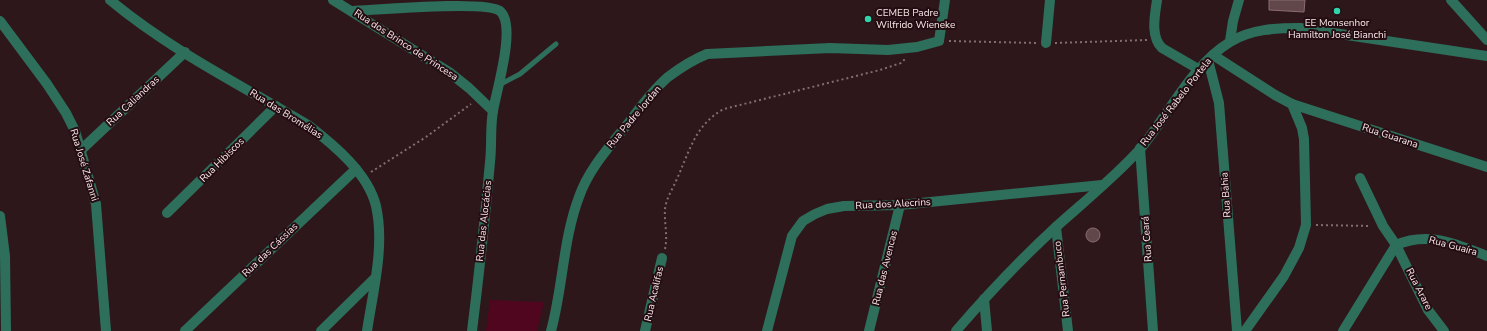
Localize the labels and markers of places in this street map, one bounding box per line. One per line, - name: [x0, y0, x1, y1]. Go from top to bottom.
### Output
- place label: CEMEB Padre Wilfrido Wieneke: [876, 6, 955, 32]
- marker: EE Monsenhor Hamilton José Bianchi: [1332, 6, 1342, 16]
- marker: CEMEB Padre Wilfrido Wieneke: [863, 14, 873, 24]
- place label: EE Monsenhor Hamilton José Bianchi: [1288, 16, 1386, 42]

